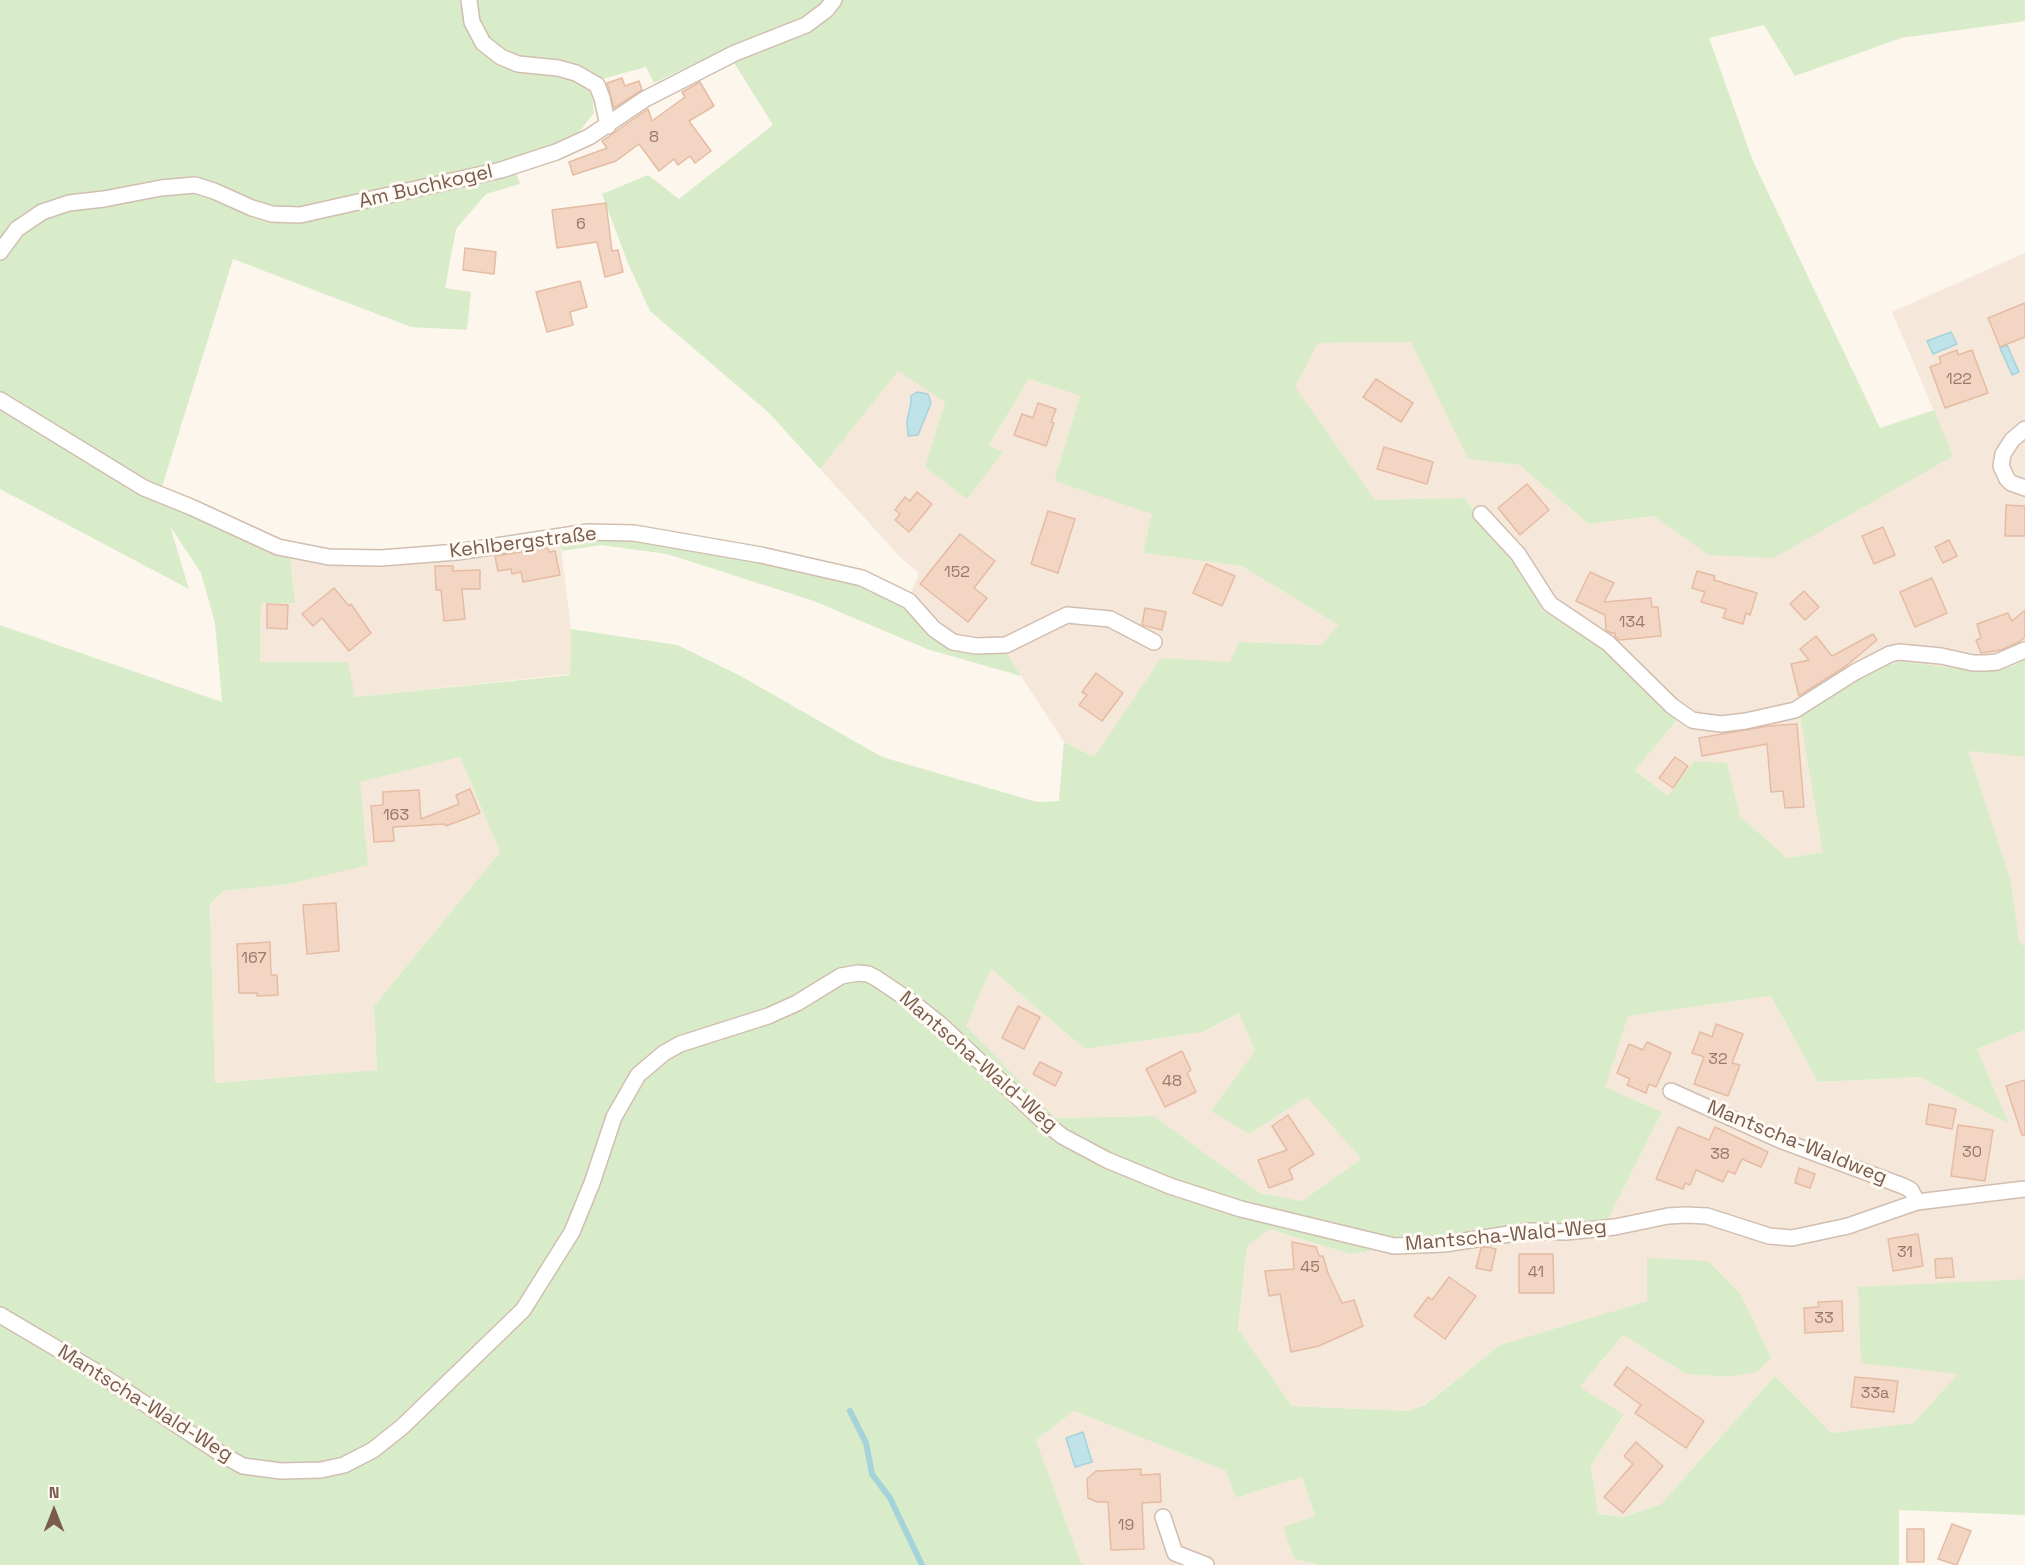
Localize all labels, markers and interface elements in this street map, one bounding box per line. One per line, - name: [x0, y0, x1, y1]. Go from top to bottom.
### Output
- house number: 8: [649, 128, 659, 148]
- street label: Am Buchkogel: [357, 160, 495, 214]
- house number: 6: [576, 215, 586, 235]
- house number: 122: [1946, 370, 1972, 390]
- street label: Kehlbergstraße: [448, 522, 598, 564]
- house number: 152: [944, 563, 970, 583]
- house number: 134: [1619, 613, 1645, 633]
- house number: 163: [383, 806, 409, 826]
- house number: 167: [241, 949, 267, 969]
- street label: Mantscha-Wald-Weg: [894, 987, 1062, 1137]
- house number: 32: [1708, 1050, 1728, 1070]
- house number: 48: [1162, 1072, 1182, 1092]
- street label: Mantscha-Waldweg: [1704, 1096, 1890, 1190]
- house number: 30: [1962, 1143, 1982, 1163]
- house number: 38: [1710, 1145, 1730, 1165]
- street label: Mantscha-Wald-Weg: [1404, 1215, 1608, 1257]
- house number: 31: [1897, 1243, 1913, 1263]
- house number: 45: [1300, 1258, 1320, 1278]
- house number: 41: [1528, 1263, 1544, 1283]
- house number: 33: [1814, 1309, 1834, 1329]
- street label: Mantscha-Wald-Weg: [53, 1340, 237, 1468]
- house number: 33a: [1861, 1384, 1889, 1404]
- north arrow: [24, 1481, 84, 1541]
- text: N: [49, 1482, 59, 1503]
- house number: 19: [1118, 1516, 1134, 1536]

